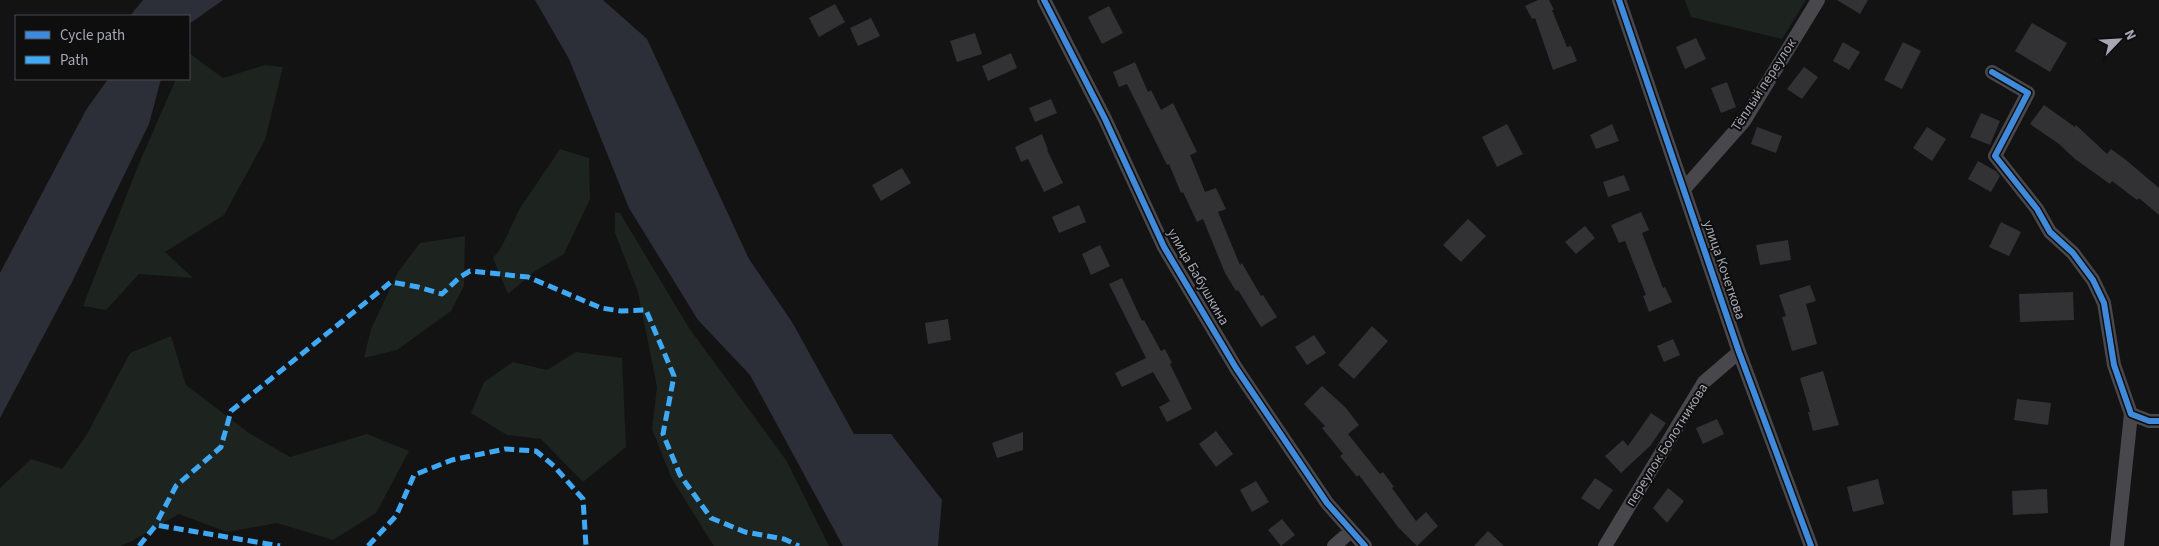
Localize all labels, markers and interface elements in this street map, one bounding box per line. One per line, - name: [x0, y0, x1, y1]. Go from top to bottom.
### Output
- legend: [15, 15, 190, 80]
- north arrow: [2094, 15, 2144, 65]
- text: Cycle path: [60, 25, 125, 46]
- text: N: [2119, 26, 2141, 43]
- street label: Тёплый переулок: [1727, 35, 1801, 135]
- text: Path: [60, 50, 88, 71]
- street label: улица Кочеткова: [1698, 218, 1750, 322]
- street label: улица Бабушкина: [1162, 225, 1234, 329]
- street label: переулок Болотникова: [1621, 380, 1713, 510]

